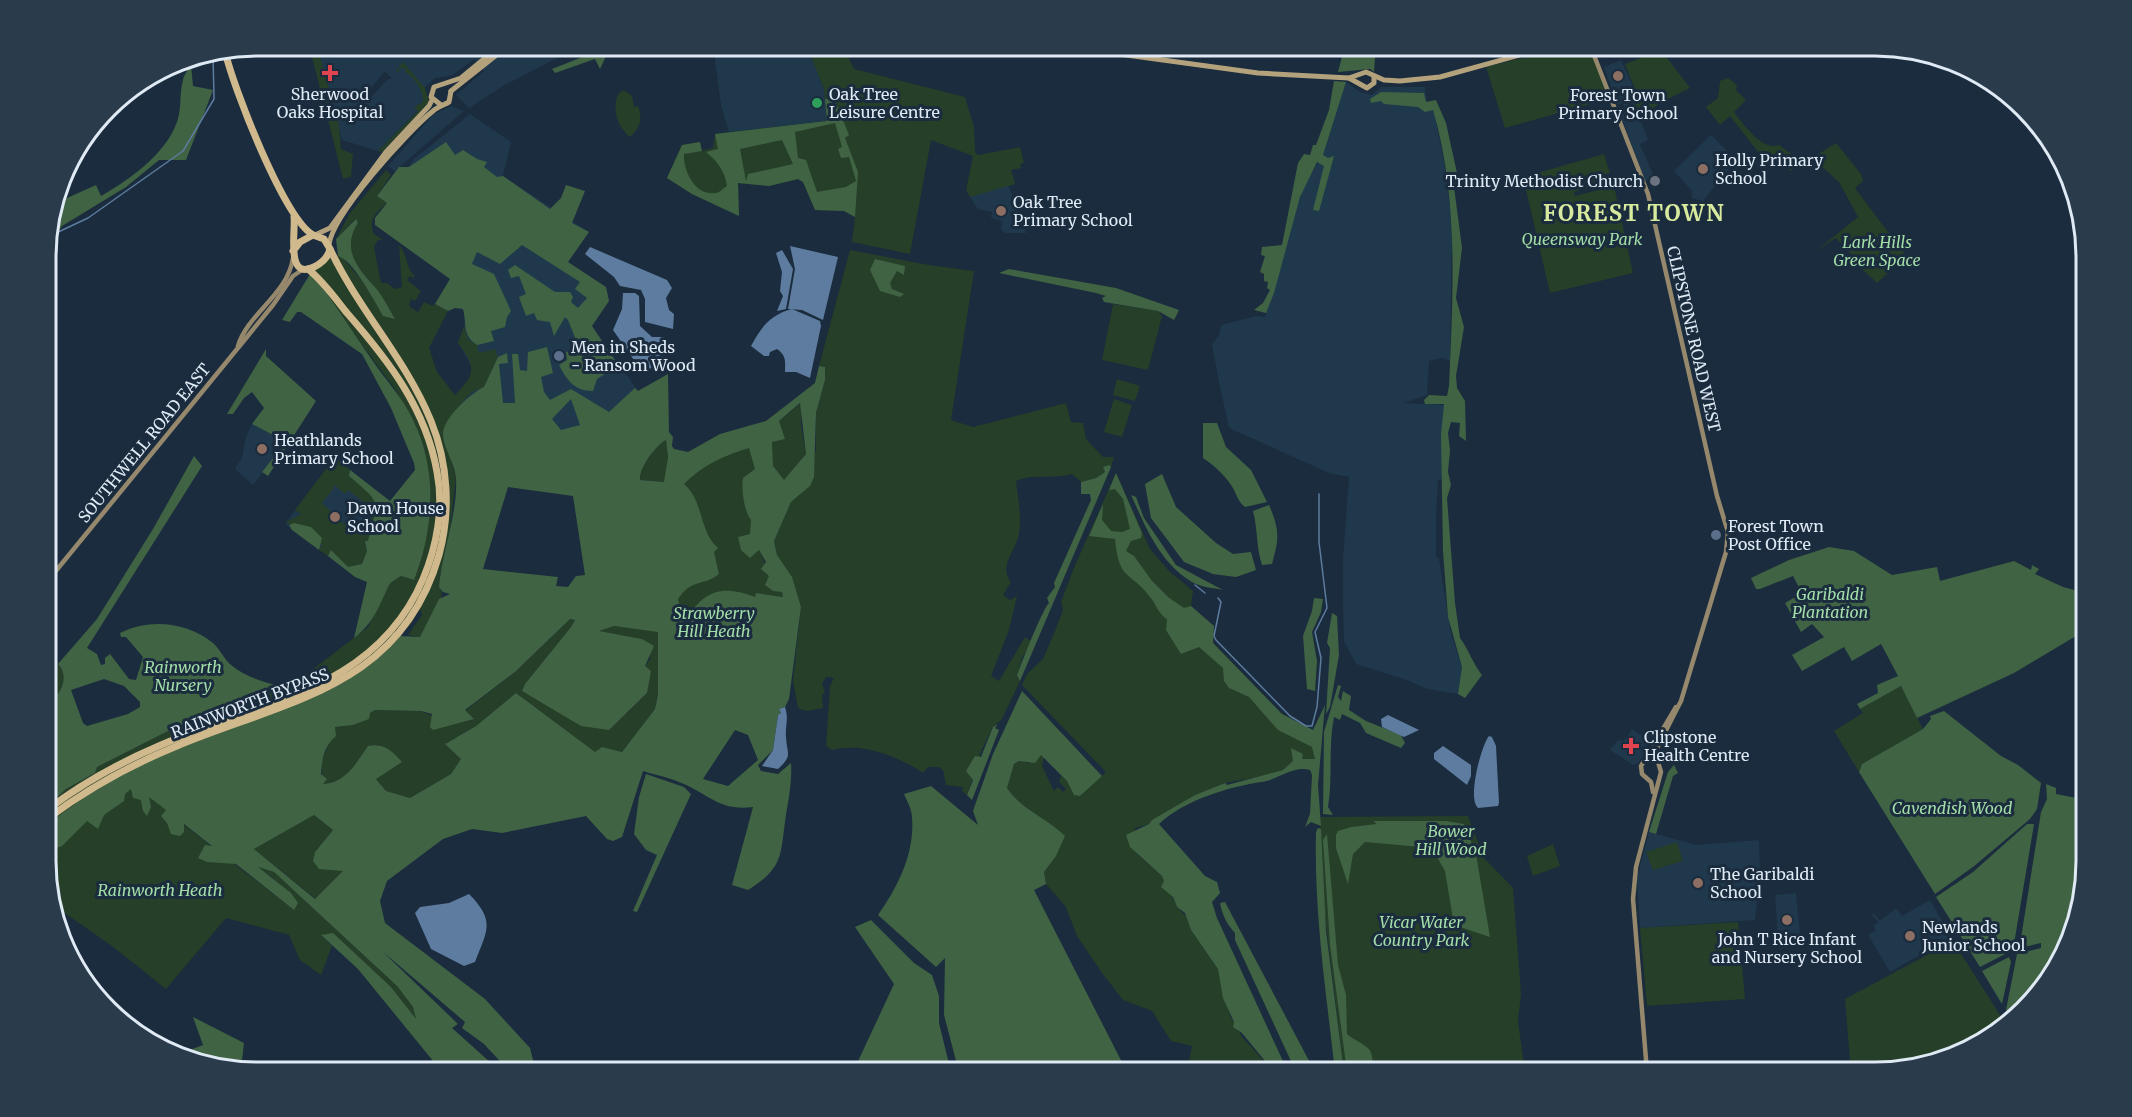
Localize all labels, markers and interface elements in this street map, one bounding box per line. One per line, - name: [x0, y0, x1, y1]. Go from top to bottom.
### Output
- marker: Sherwood Oaks Hospital: [321, 64, 339, 82]
- marker: Forest Town Primary School: [1611, 69, 1625, 83]
- place label: Sherwood Oaks Hospital: [277, 84, 383, 122]
- place label: Oak Tree Leisure Centre: [829, 84, 940, 122]
- place label: Forest Town Primary School: [1558, 85, 1678, 123]
- marker: Oak Tree Leisure Centre: [810, 96, 824, 110]
- place label: Holly Primary School: [1715, 150, 1824, 188]
- marker: Holly Primary School: [1696, 162, 1710, 176]
- place label: Trinity Methodist Church: [1446, 171, 1643, 191]
- marker: Trinity Methodist Church: [1648, 174, 1662, 188]
- place label: Oak Tree Primary School: [1013, 192, 1133, 230]
- district label: FOREST TOWN: [1543, 199, 1725, 227]
- marker: Oak Tree Primary School: [994, 204, 1008, 218]
- park label: Queensway Park: [1522, 229, 1643, 249]
- park label: Lark Hills Green Space: [1833, 232, 1921, 270]
- street label: CLIPSTONE ROAD WEST: [1663, 244, 1725, 434]
- place label: Men in Sheds - Ransom Wood: [571, 337, 696, 375]
- marker: Men in Sheds - Ransom Wood: [552, 349, 566, 363]
- street label: SOUTHWELL ROAD EAST: [74, 359, 214, 527]
- place label: Heathlands Primary School: [274, 430, 394, 468]
- marker: Heathlands Primary School: [255, 442, 269, 456]
- place label: Dawn House School: [347, 498, 444, 536]
- marker: Dawn House School: [328, 510, 342, 524]
- place label: Forest Town Post Office: [1728, 516, 1824, 554]
- marker: Forest Town Post Office: [1709, 528, 1723, 542]
- park label: Garibaldi Plantation: [1792, 584, 1868, 622]
- park label: Strawberry Hill Heath: [673, 603, 755, 641]
- park label: Rainworth Nursery: [144, 657, 222, 695]
- street label: RAINWORTH BYPASS: [168, 664, 332, 742]
- place label: Clipstone Health Centre: [1644, 727, 1749, 765]
- marker: Clipstone Health Centre: [1622, 737, 1640, 755]
- park label: Cavendish Wood: [1892, 798, 2013, 818]
- park label: Bower Hill Wood: [1415, 821, 1487, 859]
- place label: The Garibaldi School: [1710, 864, 1815, 902]
- marker: The Garibaldi School: [1691, 876, 1705, 890]
- park label: Rainworth Heath: [97, 880, 223, 900]
- park label: Vicar Water Country Park: [1373, 912, 1470, 950]
- marker: John T Rice Infant and Nursery School: [1780, 913, 1794, 927]
- place label: Newlands Junior School: [1921, 917, 2025, 955]
- place label: John T Rice Infant and Nursery School: [1712, 929, 1862, 967]
- marker: Newlands Junior School: [1903, 929, 1917, 943]

